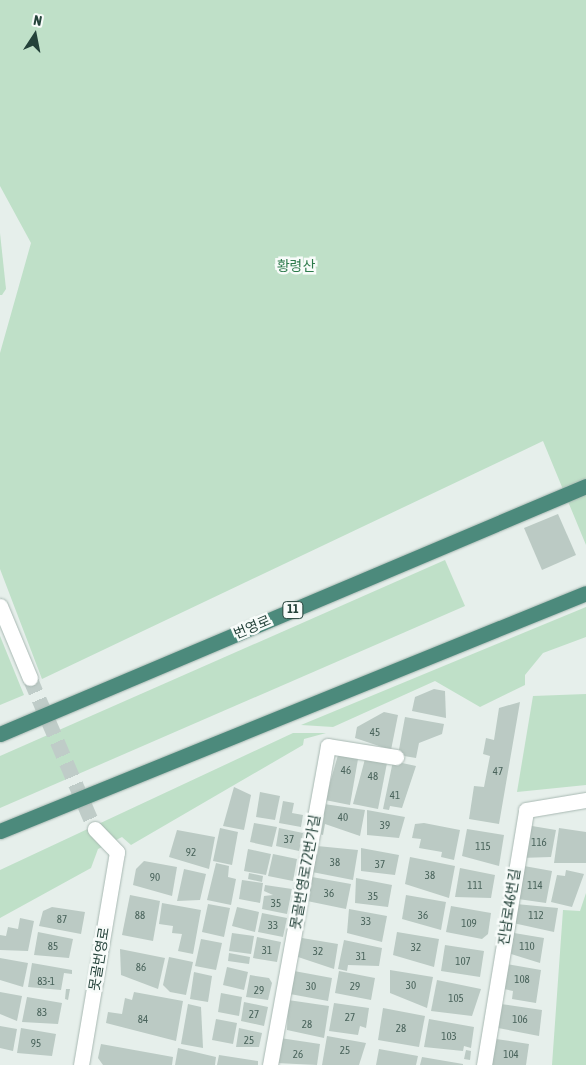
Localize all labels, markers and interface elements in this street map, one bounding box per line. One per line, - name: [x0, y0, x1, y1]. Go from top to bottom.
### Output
- north arrow: [10, 10, 60, 60]
- text: N: [32, 12, 43, 29]
- park label: 황령산: [277, 258, 315, 274]
- road number: 11: [282, 600, 304, 620]
- street label: 번영로: [231, 612, 273, 642]
- house number: 45: [370, 725, 380, 739]
- house number: 46: [341, 763, 351, 777]
- house number: 47: [493, 764, 503, 778]
- house number: 48: [368, 769, 378, 783]
- house number: 41: [390, 788, 400, 802]
- house number: 40: [338, 810, 348, 824]
- street label: 못골번영로72번가길: [287, 813, 323, 931]
- house number: 39: [380, 818, 390, 832]
- house number: 37: [284, 832, 294, 846]
- house number: 116: [531, 835, 547, 849]
- house number: 115: [475, 839, 491, 853]
- house number: 92: [186, 845, 196, 859]
- house number: 38: [330, 855, 340, 869]
- house number: 37: [375, 857, 385, 871]
- street label: 진남로46번길: [495, 867, 523, 947]
- house number: 38: [425, 868, 435, 882]
- house number: 90: [150, 870, 160, 884]
- house number: 111: [467, 878, 483, 892]
- house number: 114: [527, 878, 543, 892]
- house number: 36: [324, 886, 334, 900]
- house number: 35: [368, 889, 378, 903]
- house number: 35: [271, 896, 281, 910]
- house number: 88: [135, 908, 145, 922]
- house number: 36: [418, 908, 428, 922]
- house number: 112: [528, 908, 544, 922]
- house number: 87: [57, 912, 67, 926]
- house number: 33: [361, 914, 371, 928]
- house number: 109: [461, 916, 477, 930]
- house number: 33: [268, 918, 278, 932]
- street label: 못골번영로: [86, 926, 112, 992]
- house number: 85: [48, 939, 58, 953]
- house number: 110: [519, 939, 535, 953]
- house number: 32: [411, 940, 421, 954]
- house number: 31: [262, 943, 272, 957]
- house number: 32: [313, 944, 323, 958]
- house number: 31: [356, 949, 366, 963]
- house number: 107: [455, 954, 471, 968]
- house number: 86: [136, 960, 146, 974]
- house number: 108: [514, 972, 530, 986]
- house number: 83-1: [37, 974, 55, 988]
- house number: 30: [406, 978, 416, 992]
- house number: 30: [306, 979, 316, 993]
- house number: 29: [350, 979, 360, 993]
- house number: 29: [254, 983, 264, 997]
- house number: 105: [448, 991, 464, 1005]
- house number: 83: [37, 1005, 47, 1019]
- house number: 27: [249, 1007, 259, 1021]
- house number: 27: [345, 1010, 355, 1024]
- house number: 84: [138, 1012, 148, 1026]
- house number: 106: [512, 1012, 528, 1026]
- house number: 28: [302, 1017, 312, 1031]
- house number: 28: [396, 1021, 406, 1035]
- house number: 103: [441, 1029, 457, 1043]
- house number: 25: [244, 1033, 254, 1047]
- house number: 95: [31, 1036, 41, 1050]
- house number: 25: [340, 1043, 350, 1057]
- house number: 26: [293, 1047, 303, 1061]
- house number: 104: [503, 1047, 519, 1061]

